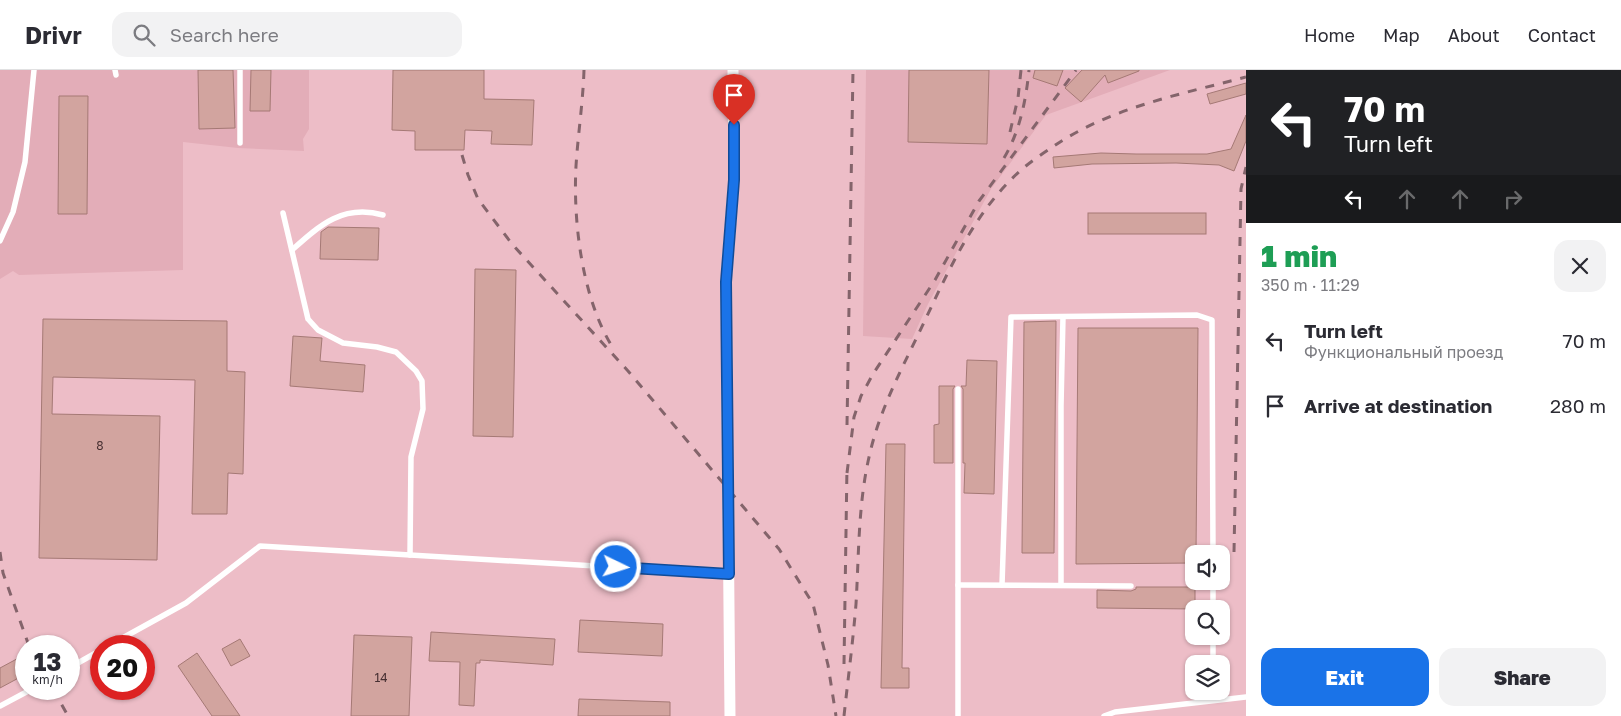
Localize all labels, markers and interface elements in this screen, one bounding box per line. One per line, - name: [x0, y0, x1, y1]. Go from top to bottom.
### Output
- search box: [112, 12, 462, 57]
- text: Drivr: [25, 20, 82, 49]
- icon: search: [130, 21, 158, 49]
- text: Search here: [170, 23, 279, 46]
- text: Home: [1304, 24, 1355, 46]
- text: Map: [1383, 24, 1420, 46]
- text: About: [1448, 24, 1500, 46]
- text: Contact: [1528, 24, 1596, 46]
- pin: [713, 74, 755, 125]
- icon: arrive: [720, 81, 748, 109]
- text: 70 m: [1344, 88, 1425, 130]
- icon: left: [1261, 90, 1326, 155]
- text: Turn left: [1344, 130, 1433, 157]
- icon: left: [1340, 185, 1368, 213]
- icon: ahead: [1393, 185, 1421, 213]
- icon: ahead: [1446, 185, 1474, 213]
- icon: right: [1499, 185, 1527, 213]
- text: 1 min: [1261, 238, 1337, 274]
- button: close: [1554, 240, 1606, 292]
- text: 350 m · 11:29: [1261, 275, 1360, 295]
- text: Turn left: [1304, 319, 1383, 342]
- icon: left: [1261, 327, 1289, 355]
- text: 70 m: [1563, 329, 1606, 352]
- text: Функциональный проезд: [1304, 342, 1503, 362]
- icon: arrive: [1261, 392, 1289, 420]
- text: Arrive at destination: [1304, 394, 1492, 417]
- text: 280 m: [1550, 394, 1606, 417]
- house number: 8: [96, 438, 104, 453]
- position arrow: [589, 540, 641, 592]
- map controls: [1185, 545, 1230, 700]
- button: sound: [1185, 545, 1230, 590]
- button: search: [1185, 600, 1230, 645]
- speed limit sign: 20: [90, 635, 155, 700]
- text: 13: [33, 646, 62, 677]
- button: Exit: [1261, 648, 1429, 706]
- button: Share: [1439, 648, 1606, 706]
- button: layers: [1185, 655, 1230, 700]
- house number: 14: [374, 670, 388, 685]
- text: km/h: [32, 672, 63, 687]

